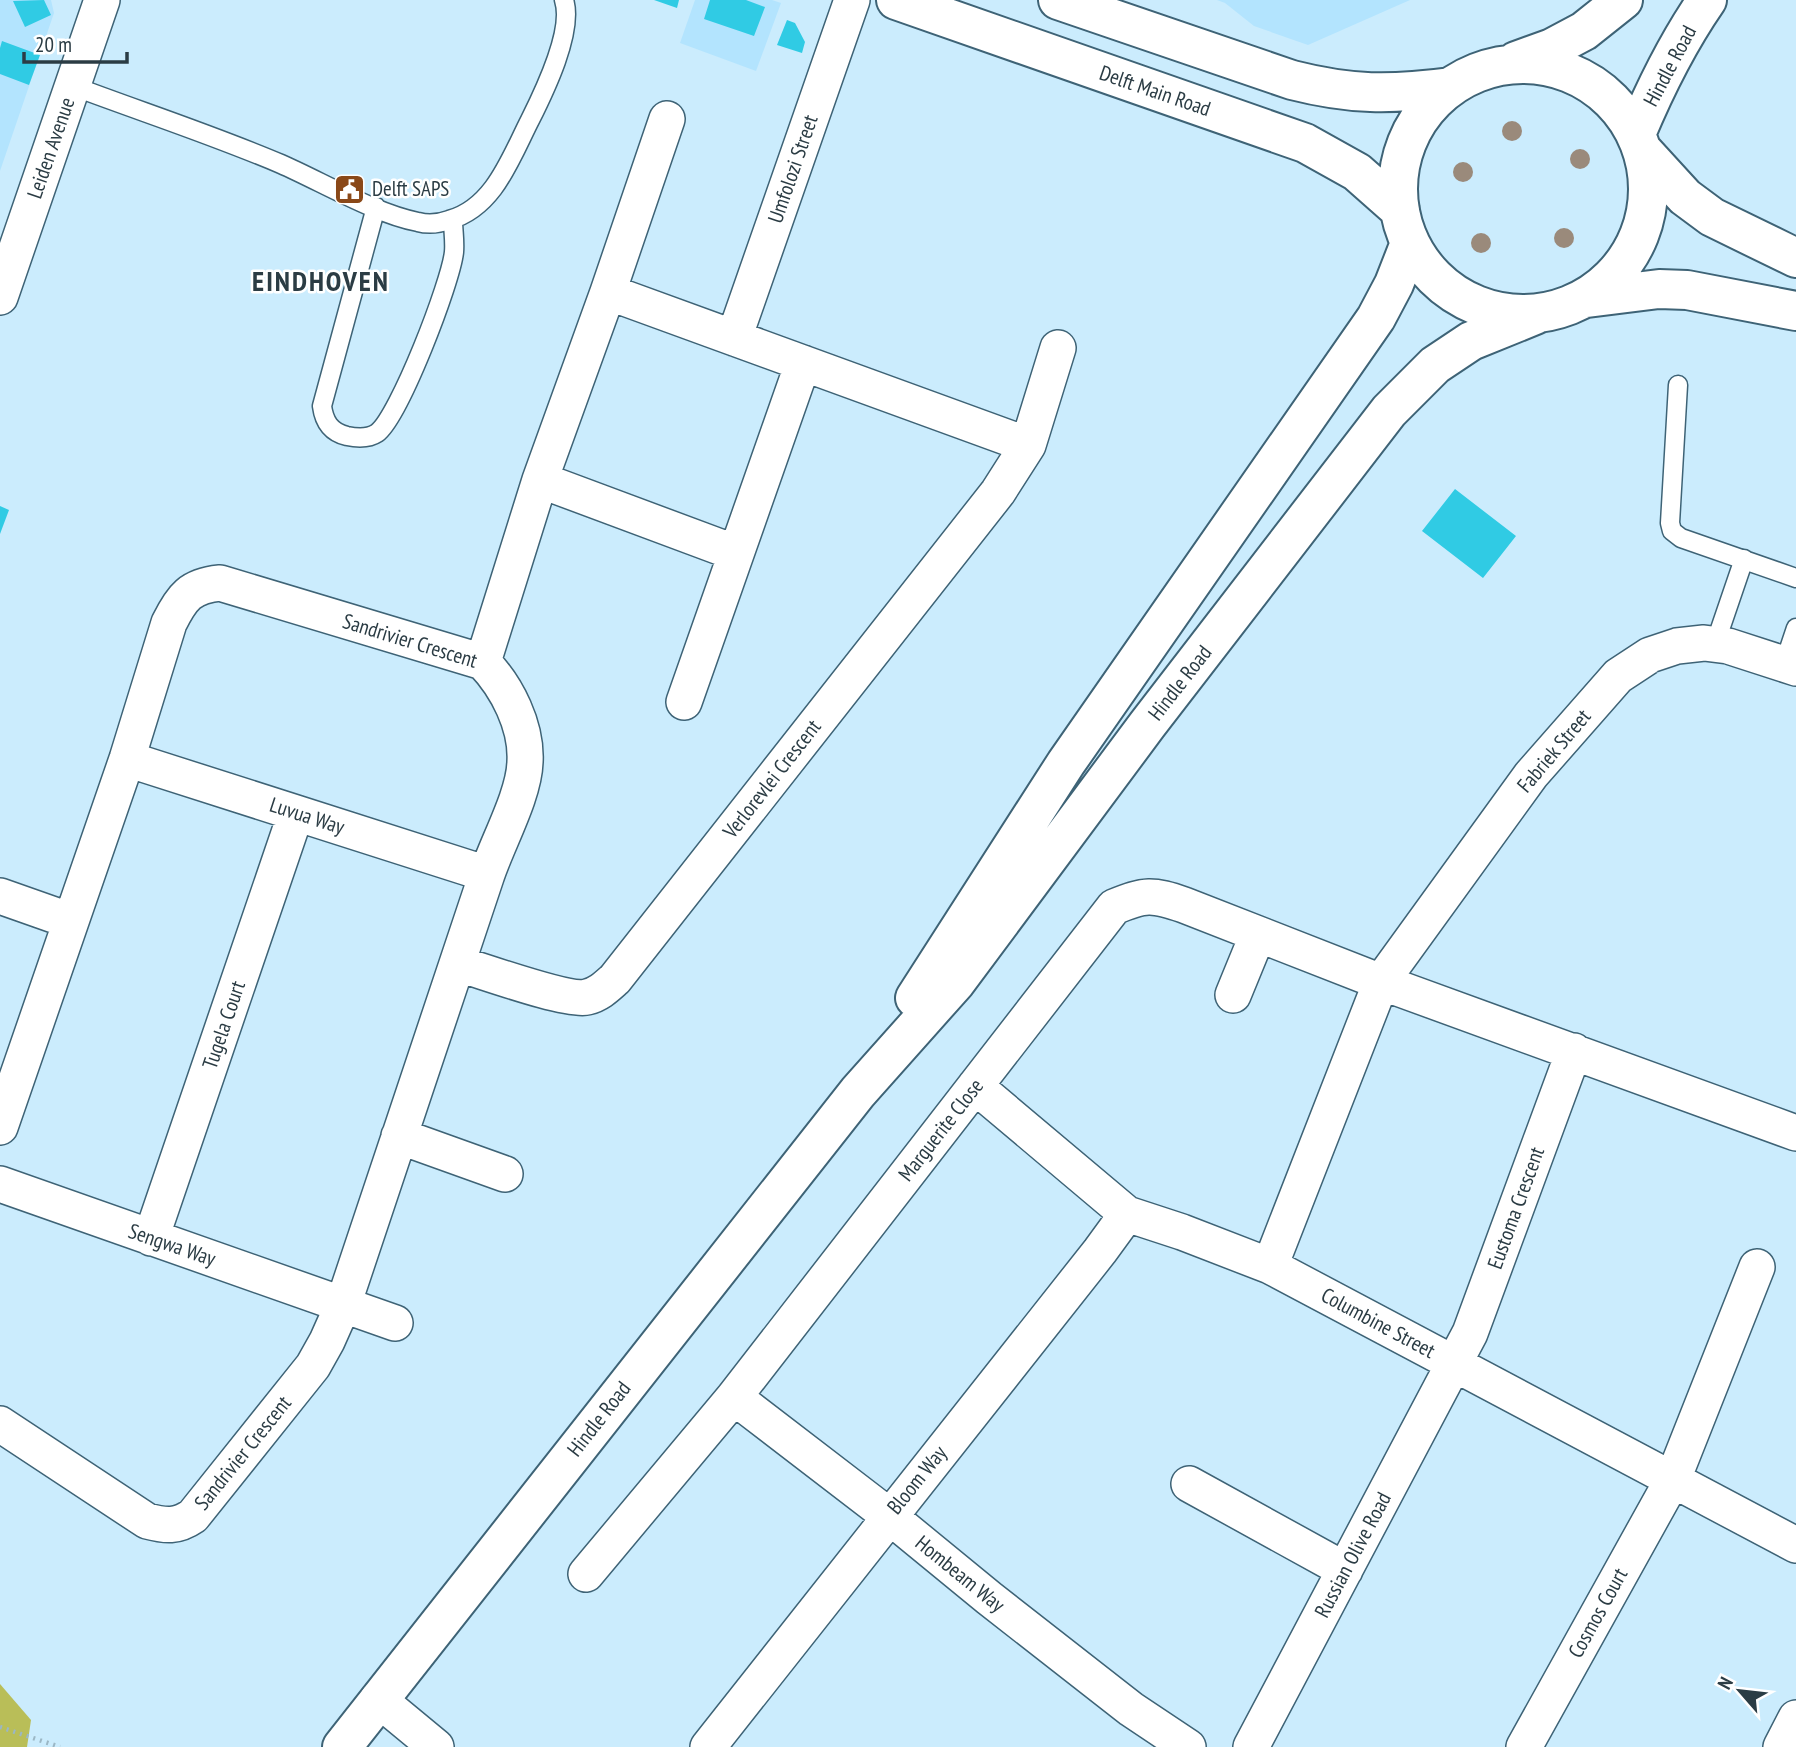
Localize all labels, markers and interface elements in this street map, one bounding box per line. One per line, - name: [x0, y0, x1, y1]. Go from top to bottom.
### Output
- scale bar: [24, 21, 128, 65]
- street label: Hindle Road: [1637, 21, 1702, 111]
- text: 20 m: [35, 31, 72, 58]
- street label: Delft Main Road: [1096, 59, 1214, 122]
- street label: Leiden Avenue: [21, 94, 80, 202]
- street label: Umfolozi Street: [761, 111, 824, 226]
- public building icon: Delft SAPS: [332, 172, 366, 206]
- place label: Delft SAPS: [372, 175, 449, 202]
- district label: EINDHOVEN: [252, 262, 390, 299]
- street label: Sandrivier Crescent: [340, 607, 481, 674]
- street label: Hindle Road: [1142, 640, 1217, 726]
- street label: Fabriek Street: [1511, 703, 1596, 798]
- street label: Verlorevlei Crescent: [716, 714, 827, 844]
- street label: Luvua Way: [266, 791, 348, 840]
- street label: Tugela Court: [196, 977, 251, 1072]
- street label: Marguerite Close: [892, 1073, 989, 1186]
- street label: Eustoma Crescent: [1481, 1143, 1550, 1273]
- street label: Sengwa Way: [125, 1217, 219, 1272]
- street label: Columbine Street: [1317, 1281, 1440, 1364]
- street label: Hindle Road: [561, 1376, 636, 1462]
- street label: Sandrivier Crescent: [188, 1390, 297, 1515]
- street label: Bloom Way: [881, 1440, 952, 1519]
- street label: Russian Olive Road: [1308, 1487, 1397, 1622]
- street label: Hombeam Way: [910, 1529, 1011, 1618]
- street label: Cosmos Court: [1562, 1563, 1633, 1662]
- north arrow: [1705, 1656, 1775, 1726]
- text: N: [1712, 1673, 1738, 1693]

